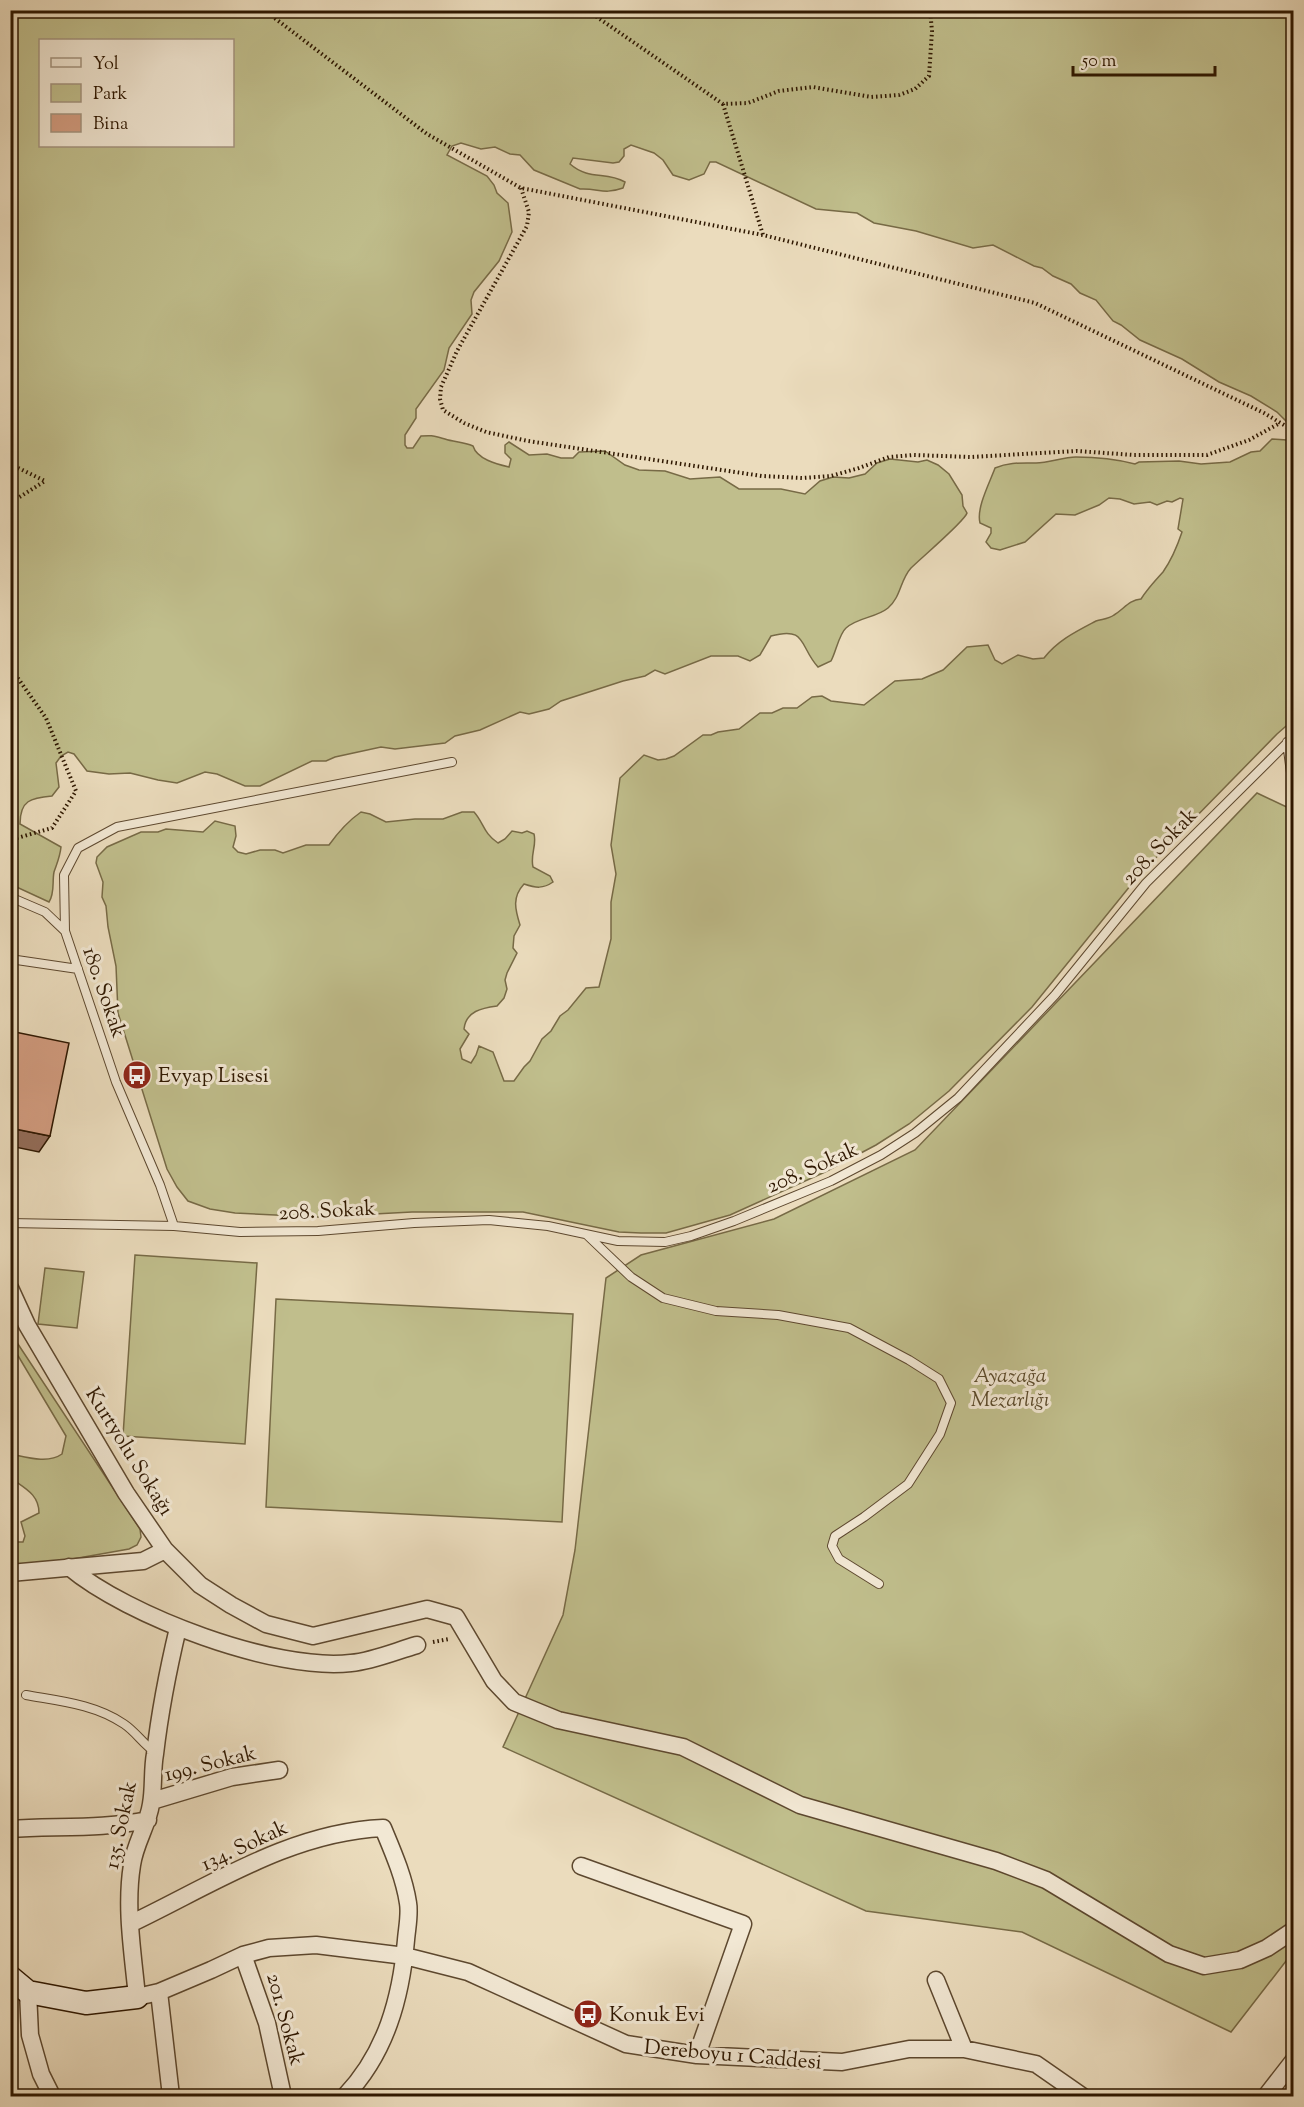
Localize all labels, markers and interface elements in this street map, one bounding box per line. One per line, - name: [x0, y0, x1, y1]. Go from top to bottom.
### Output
- legend: [39, 39, 234, 147]
- scale bar: [1073, 39, 1216, 77]
- text: 50 m: [1081, 49, 1117, 75]
- text: Yol: [93, 52, 119, 78]
- text: Park: [93, 82, 128, 108]
- text: Bina: [93, 112, 128, 138]
- street label: 208. Sokak: [1116, 802, 1205, 893]
- street label: 180. Sokak: [74, 943, 133, 1043]
- bus stop icon: Evyap Lisesi: [121, 1059, 153, 1091]
- place label: Evyap Lisesi: [158, 1062, 269, 1092]
- street label: 208. Sokak: [762, 1135, 864, 1202]
- street label: 208. Sokak: [278, 1194, 377, 1230]
- park label: Ayazağa Mezarlığı: [971, 1362, 1049, 1416]
- street label: Kurtyolu Sokağı: [77, 1382, 180, 1522]
- street label: 199. Sokak: [161, 1739, 260, 1791]
- street label: 135. Sokak: [98, 1778, 146, 1872]
- street label: 134. Sokak: [197, 1813, 294, 1880]
- street label: 201. Sokak: [257, 1970, 311, 2069]
- bus stop icon: Konuk Evi: [572, 1998, 604, 2030]
- place label: Konuk Evi: [609, 2001, 705, 2031]
- street label: Dereboyu 1 Caddesi: [643, 2033, 823, 2079]

